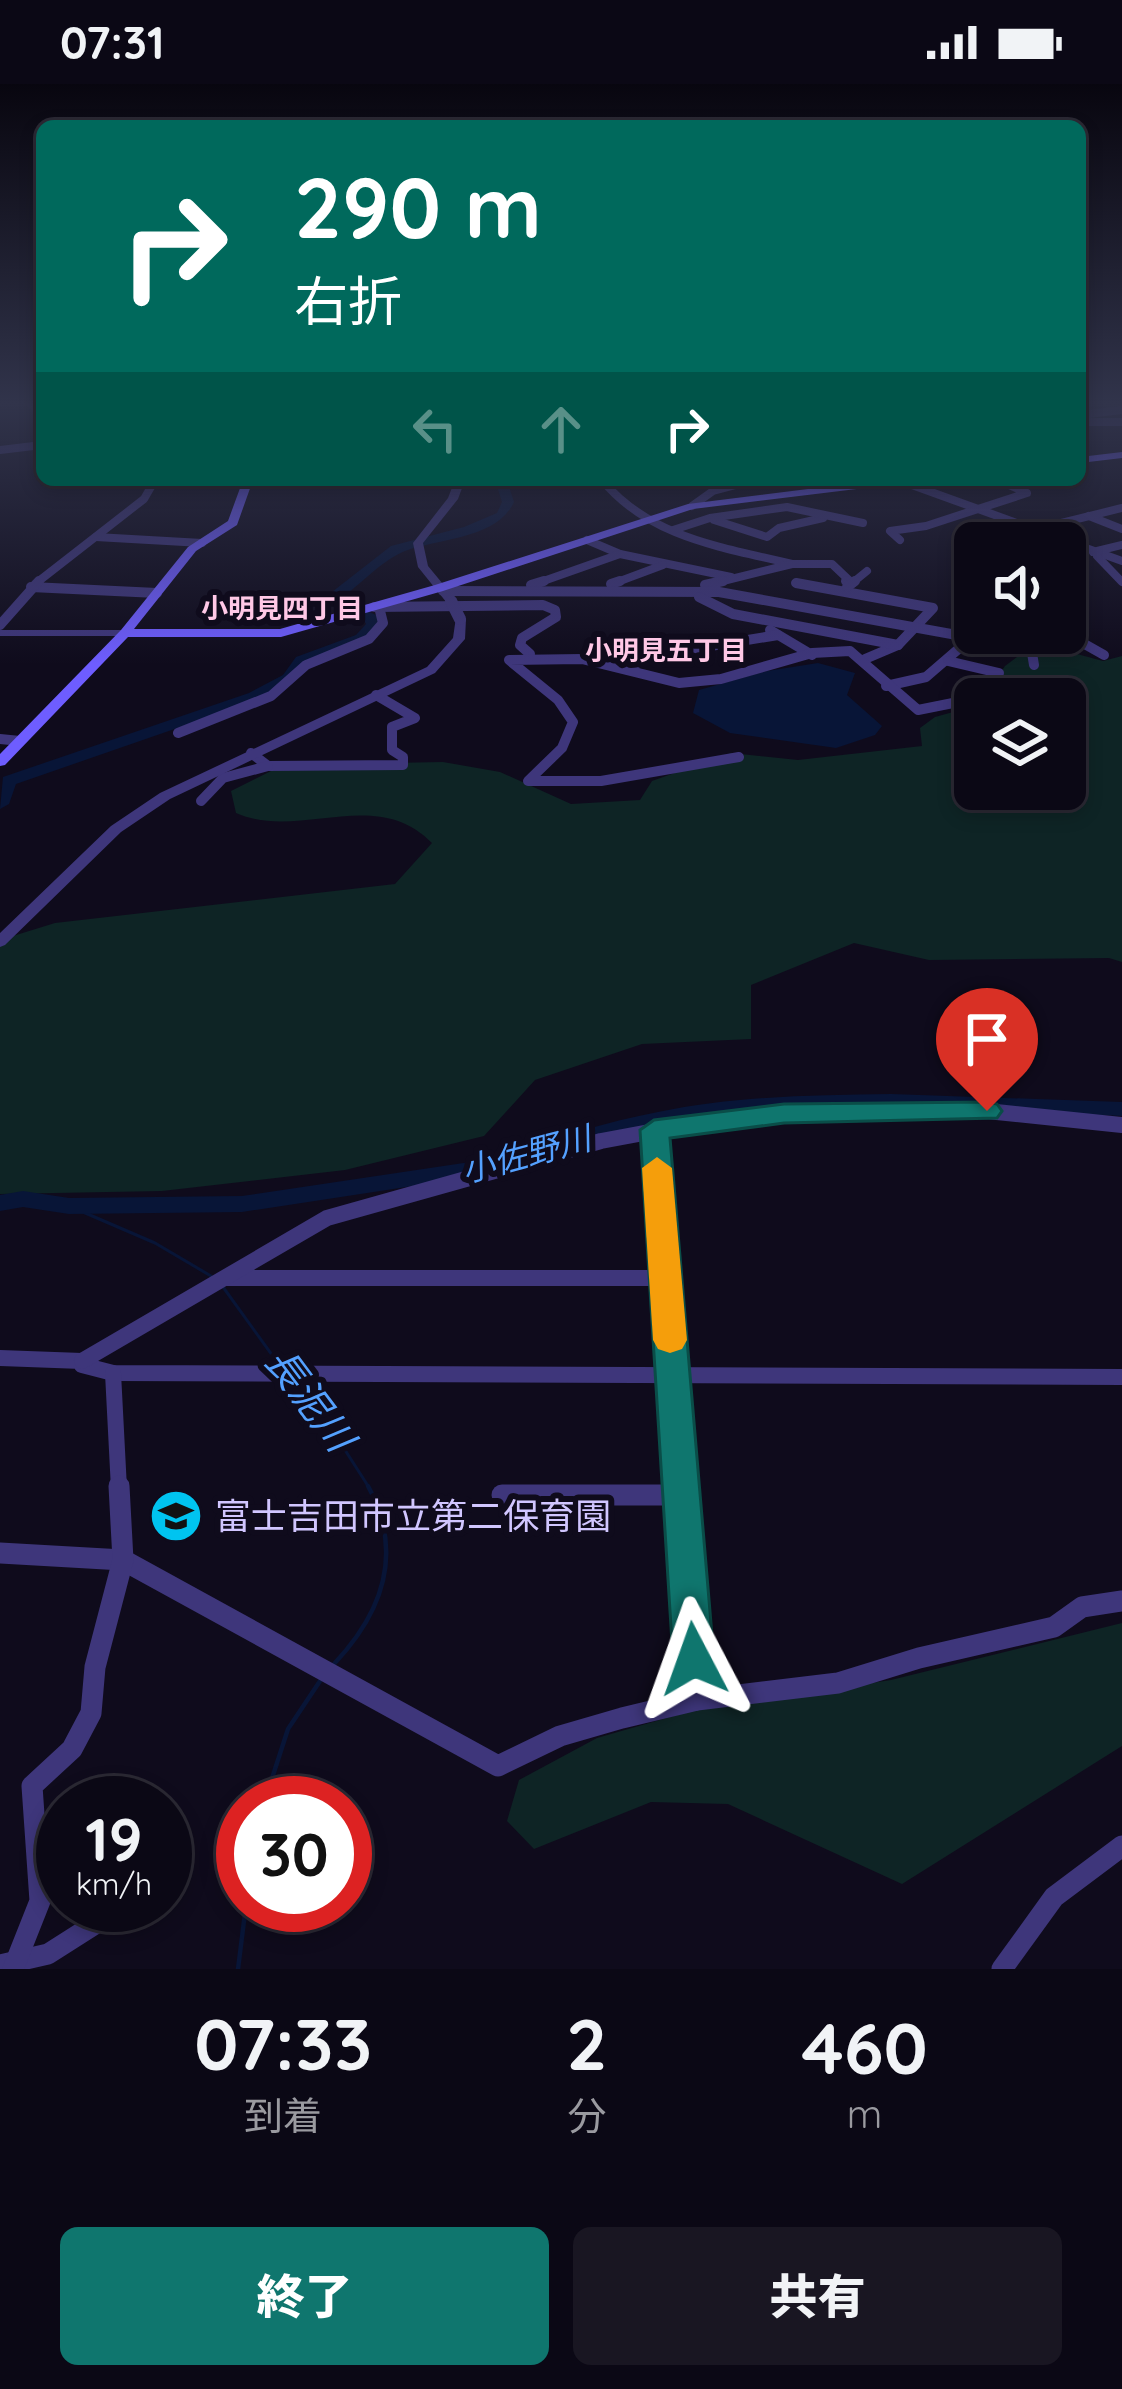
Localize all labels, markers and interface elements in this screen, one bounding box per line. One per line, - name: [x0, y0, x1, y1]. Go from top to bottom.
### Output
- text: 07:31: [60, 14, 165, 70]
- text: 290 m: [294, 154, 542, 259]
- icon: right: [96, 168, 252, 324]
- text: 右折: [294, 267, 402, 335]
- icon: left: [402, 396, 468, 462]
- icon: ahead: [528, 396, 594, 462]
- icon: right: [654, 396, 720, 462]
- map controls: [954, 522, 1086, 810]
- button: sound: [954, 522, 1086, 654]
- district label: 小明見四丁目: [201, 591, 363, 625]
- district label: 小明見五丁目: [585, 633, 747, 667]
- button: layers: [954, 678, 1086, 810]
- pin: [936, 988, 1038, 1111]
- icon: arrive: [954, 1006, 1020, 1072]
- water label: 小佐野川: [457, 1116, 598, 1190]
- water label: 長泥川: [256, 1337, 368, 1463]
- school or university icon: 富士吉田市立第二保育園: [148, 1488, 204, 1544]
- place label: 富士吉田市立第二保育園: [215, 1493, 611, 1538]
- position arrow: [631, 1596, 757, 1722]
- speed limit sign: 30: [216, 1776, 372, 1932]
- text: 19: [85, 1801, 143, 1876]
- text: km/h: [76, 1865, 152, 1903]
- text: 07:33: [194, 1998, 372, 2088]
- text: 2: [566, 1998, 607, 2088]
- text: 460: [801, 2002, 928, 2092]
- text: m: [847, 2089, 882, 2138]
- text: 到着: [244, 2091, 322, 2140]
- text: 分: [567, 2091, 606, 2140]
- button: 終了: [60, 2227, 549, 2365]
- button: 共有: [573, 2227, 1062, 2365]

